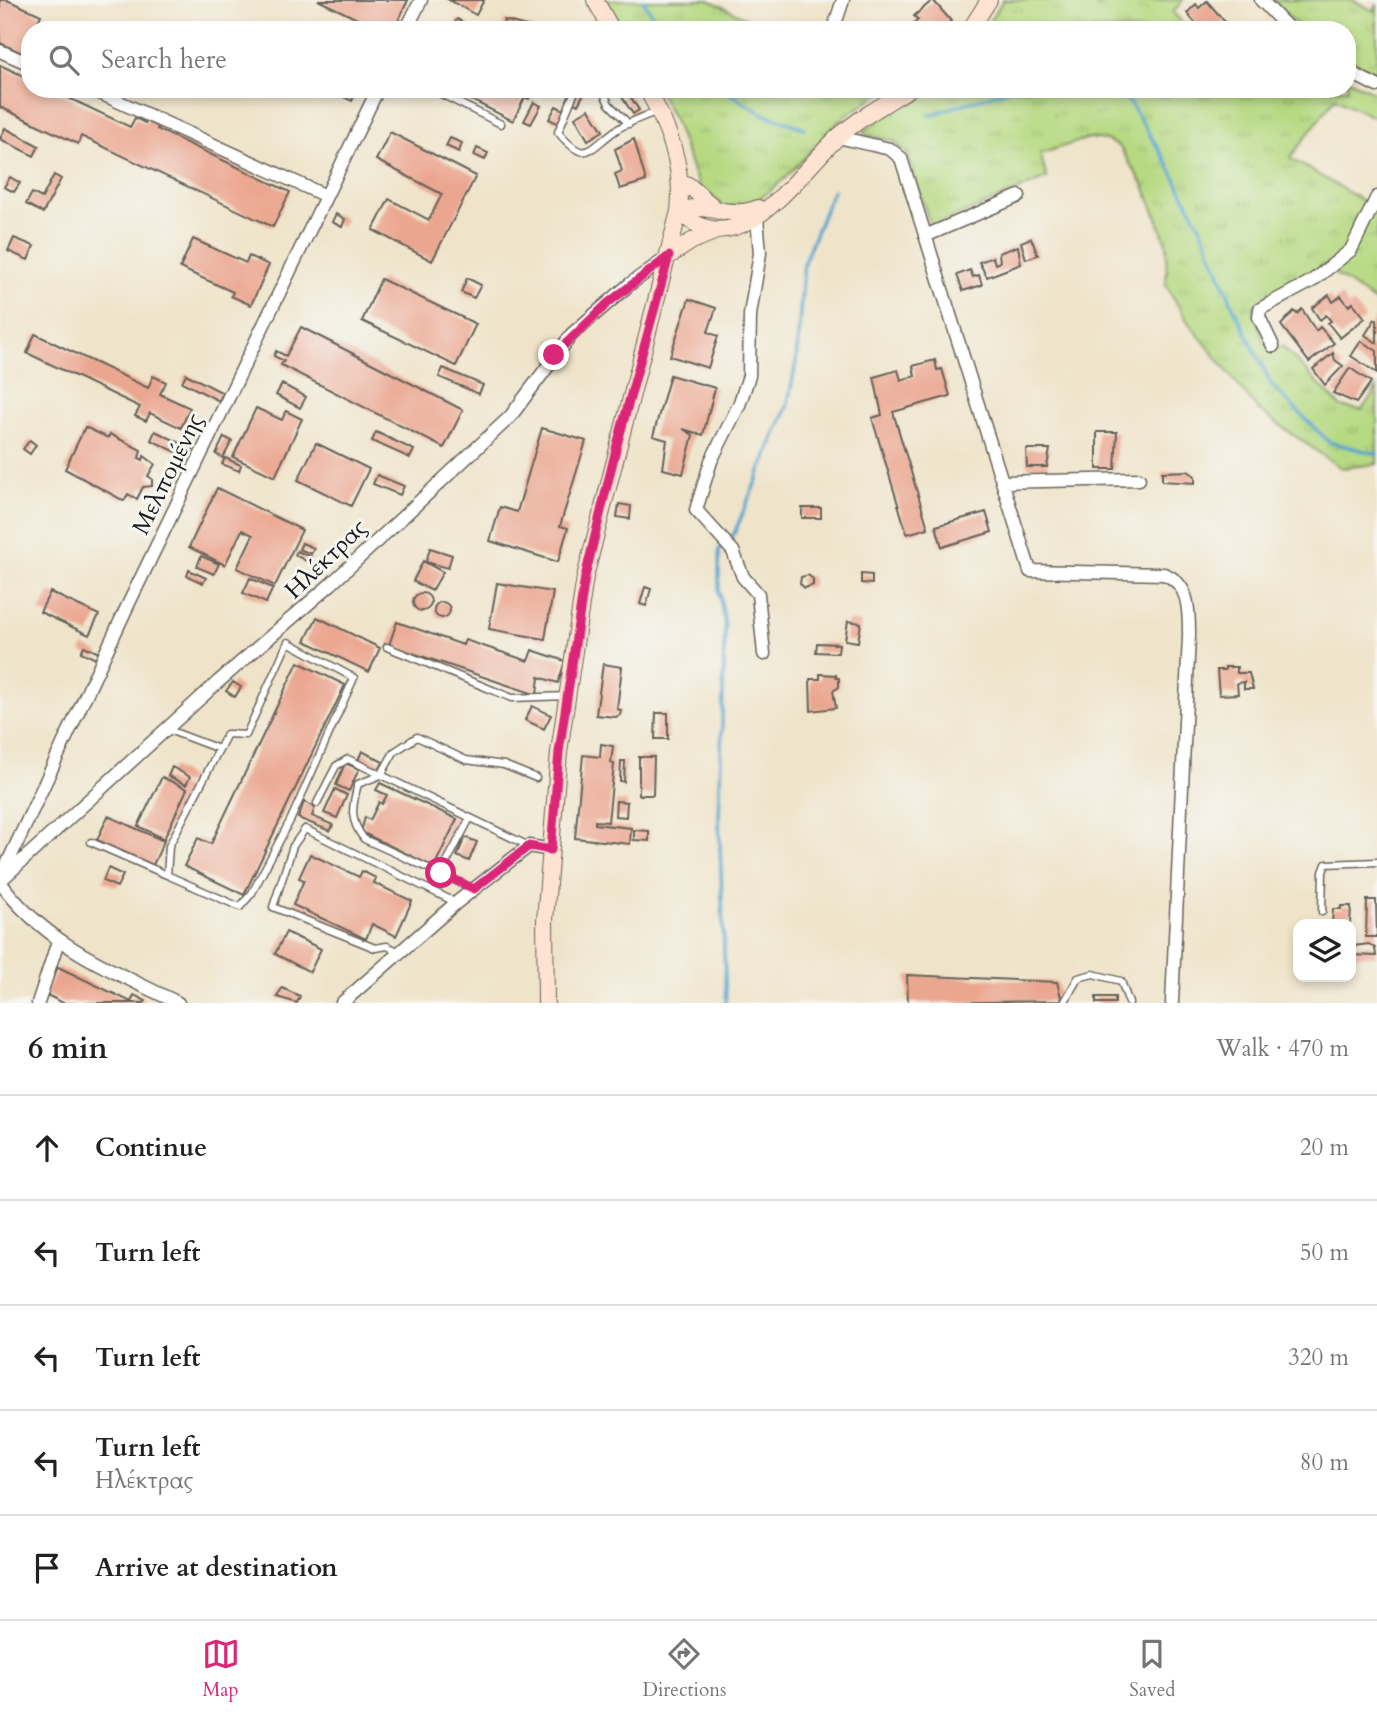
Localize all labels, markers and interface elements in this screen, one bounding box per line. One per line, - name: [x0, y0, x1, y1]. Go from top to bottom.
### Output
- search box: [21, 21, 1356, 98]
- icon: search: [45, 41, 83, 79]
- text: Search here: [101, 42, 227, 77]
- route end: [538, 339, 569, 370]
- street label: Μελπομένης: [124, 408, 212, 540]
- street label: Ηλέκτρας: [278, 511, 374, 607]
- route start: [425, 857, 456, 888]
- map controls: [1293, 919, 1356, 982]
- button: layers: [1293, 919, 1356, 982]
- text: 6 min: [28, 1028, 108, 1069]
- text: Walk · 470 m: [1216, 1033, 1349, 1064]
- icon: ahead: [28, 1129, 66, 1167]
- text: Continue: [95, 1130, 207, 1165]
- text: 20 m: [1300, 1132, 1349, 1163]
- icon: left: [28, 1234, 66, 1272]
- text: Turn left: [95, 1235, 200, 1270]
- text: 50 m: [1300, 1237, 1349, 1268]
- icon: left: [28, 1339, 66, 1377]
- text: Turn left: [95, 1340, 200, 1375]
- text: 320 m: [1288, 1342, 1349, 1373]
- text: Turn left: [95, 1430, 200, 1465]
- icon: left: [28, 1444, 66, 1482]
- text: 80 m: [1300, 1447, 1349, 1478]
- text: Ηλέκτρας: [95, 1465, 193, 1496]
- icon: arrive: [28, 1549, 66, 1587]
- text: Arrive at destination: [95, 1550, 338, 1585]
- tab: Map: [202, 1635, 240, 1703]
- tab: Directions: [643, 1635, 726, 1703]
- tab: Saved: [1129, 1635, 1175, 1703]

